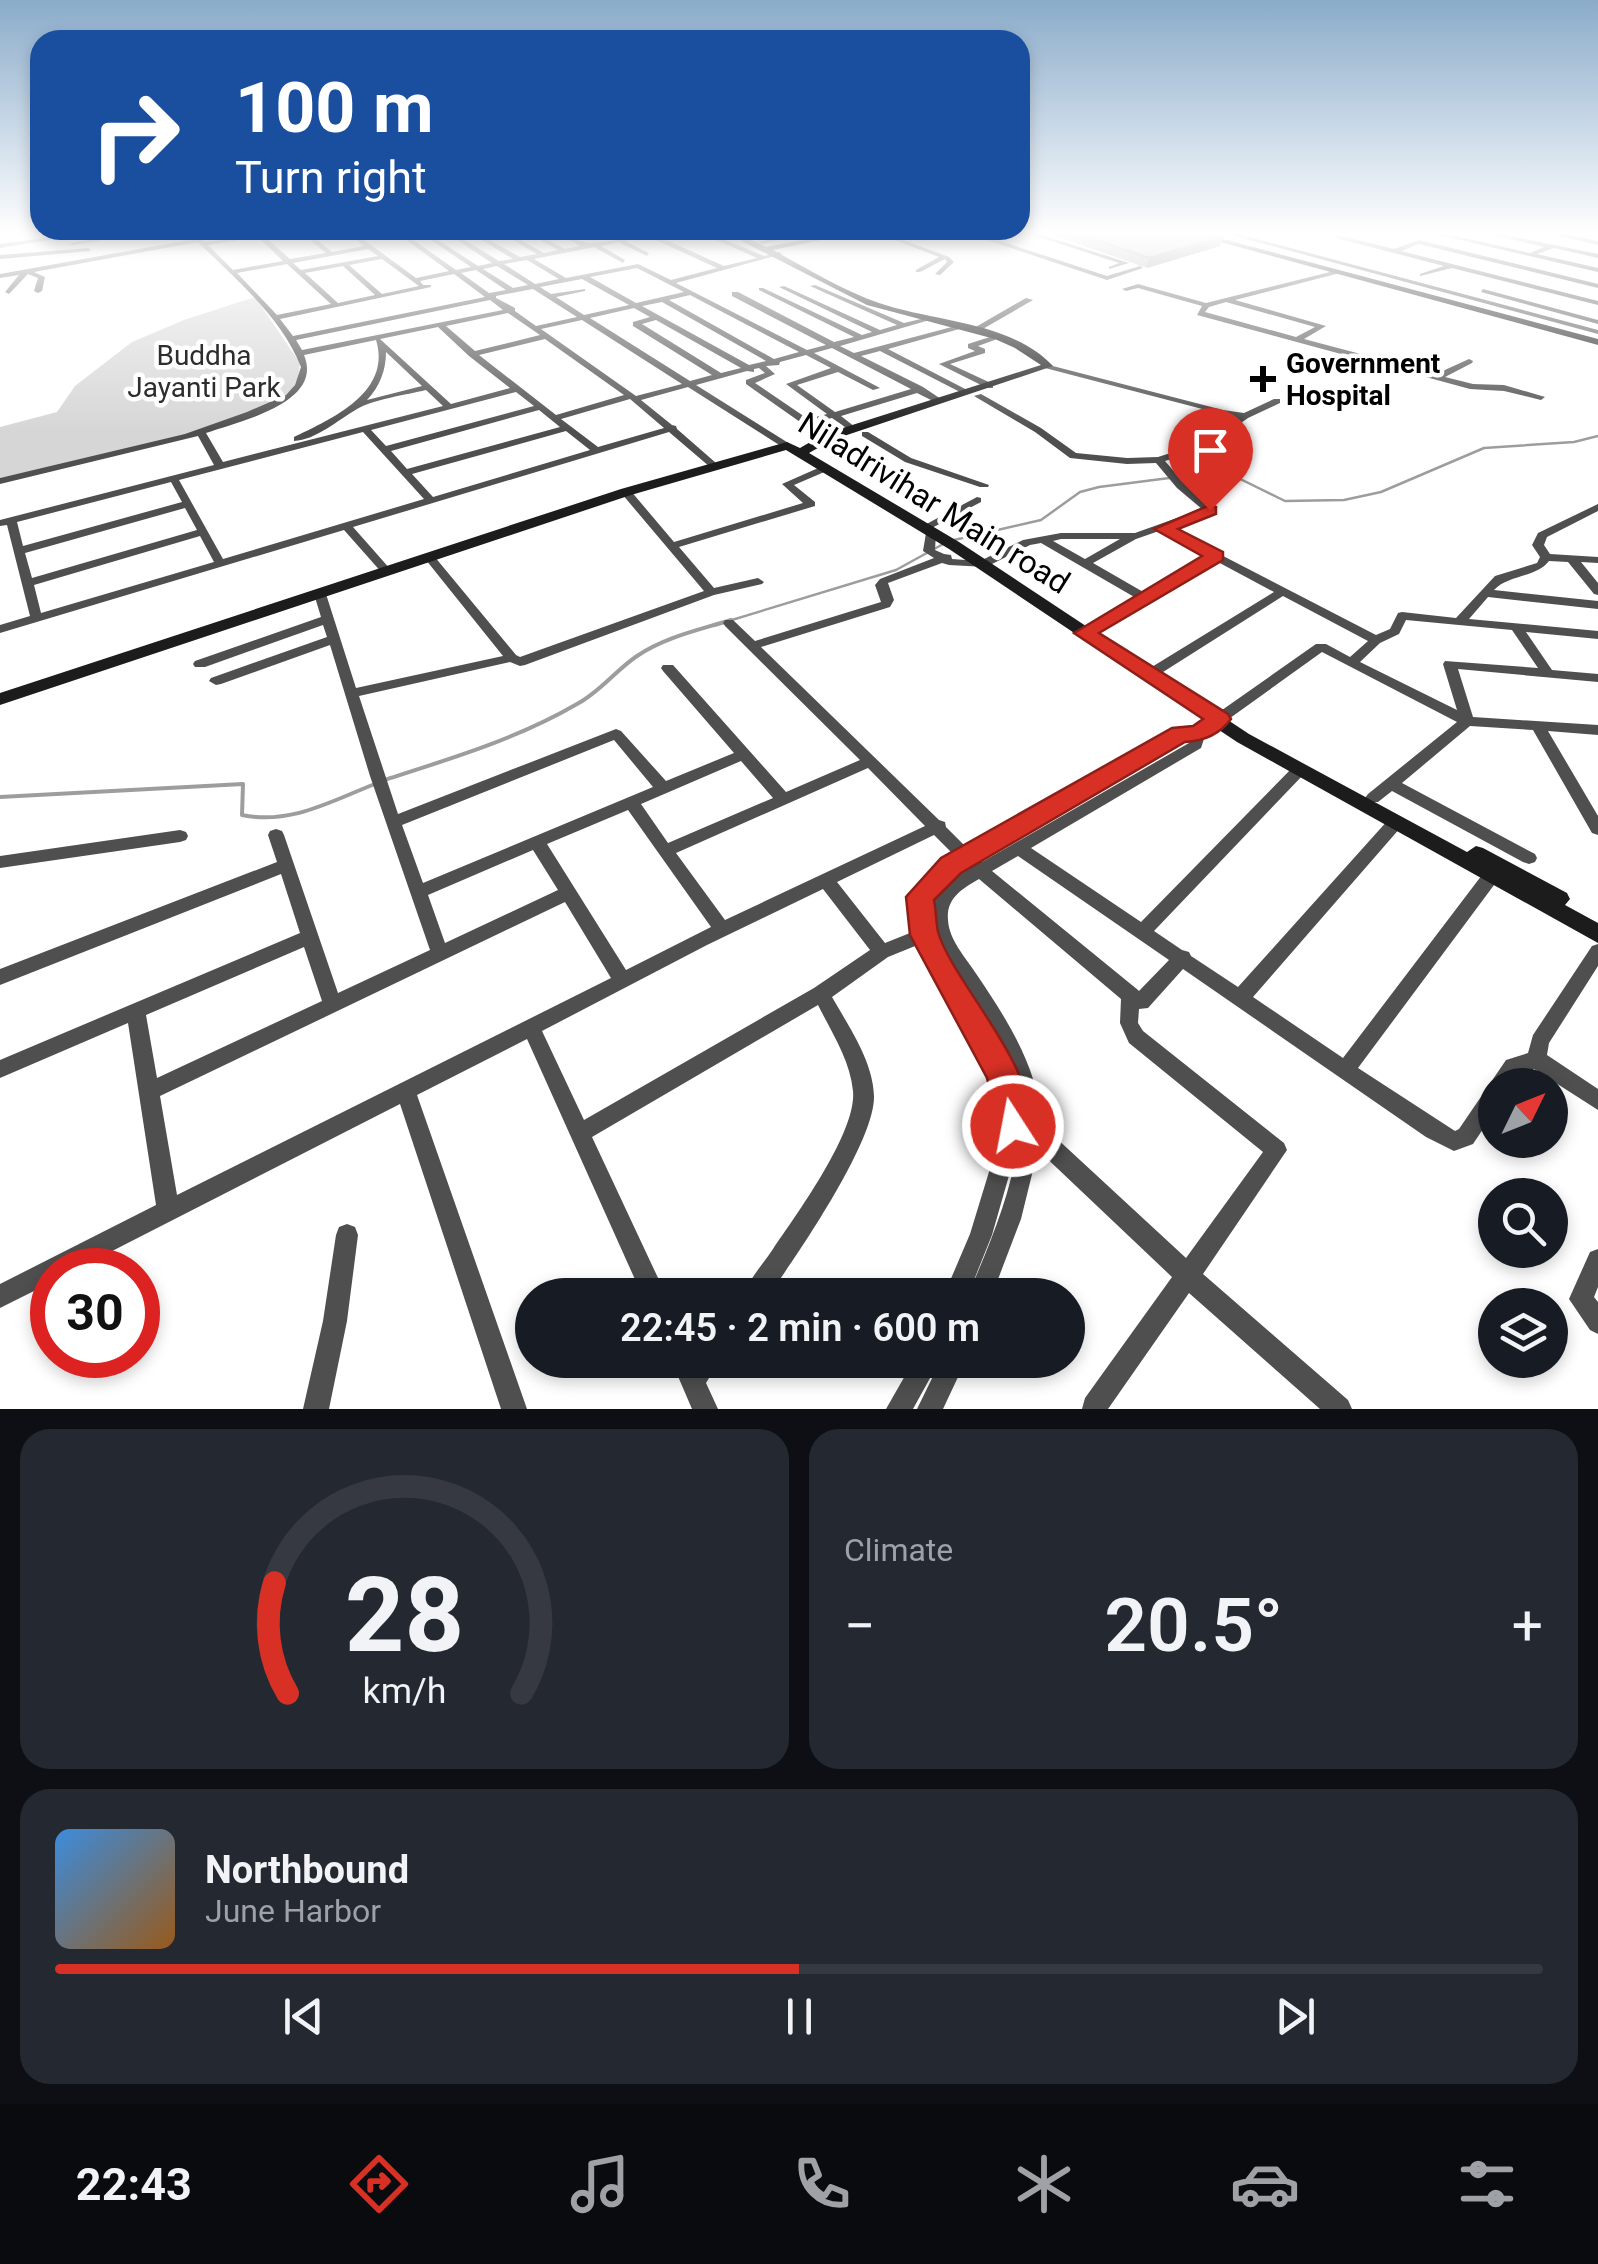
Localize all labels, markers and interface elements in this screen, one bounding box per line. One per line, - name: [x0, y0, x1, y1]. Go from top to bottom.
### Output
- text: 100 m: [235, 67, 434, 149]
- icon: right: [70, 70, 200, 200]
- text: Turn right: [235, 151, 427, 204]
- park label: Buddha Jayanti Park: [127, 339, 282, 404]
- place label: Government Hospital: [1286, 347, 1440, 412]
- marker: Government Hospital: [1250, 366, 1276, 392]
- street label: Niladrivihar Main road: [791, 404, 1077, 602]
- pin: [1168, 408, 1253, 511]
- icon: arrive: [1183, 423, 1238, 478]
- north arrow: [1478, 1068, 1568, 1158]
- map controls: [1478, 1068, 1568, 1378]
- position arrow: [961, 1074, 1065, 1178]
- button: search: [1478, 1178, 1568, 1268]
- speed limit sign: 30: [30, 1248, 160, 1378]
- button: layers: [1478, 1288, 1568, 1378]
- text: 22:45 · 2 min · 600 m: [620, 1306, 980, 1350]
- text: Climate: [844, 1531, 953, 1569]
- text: 28: [345, 1555, 464, 1676]
- text: 20.5°: [1104, 1581, 1283, 1669]
- text: −: [844, 1594, 875, 1658]
- text: +: [1512, 1594, 1543, 1658]
- text: km/h: [363, 1670, 446, 1712]
- text: Northbound: [205, 1848, 409, 1892]
- text: June Harbor: [205, 1892, 381, 1930]
- icon: previous: [276, 1989, 331, 2044]
- icon: pause: [772, 1989, 827, 2044]
- icon: next: [1268, 1989, 1323, 2044]
- icon: directions: [344, 2149, 414, 2219]
- icon: music: [565, 2149, 635, 2219]
- icon: phone: [787, 2149, 857, 2219]
- icon: climate: [1009, 2149, 1079, 2219]
- icon: car: [1230, 2149, 1300, 2219]
- icon: filters: [1452, 2149, 1522, 2219]
- text: 22:43: [76, 2158, 192, 2211]

